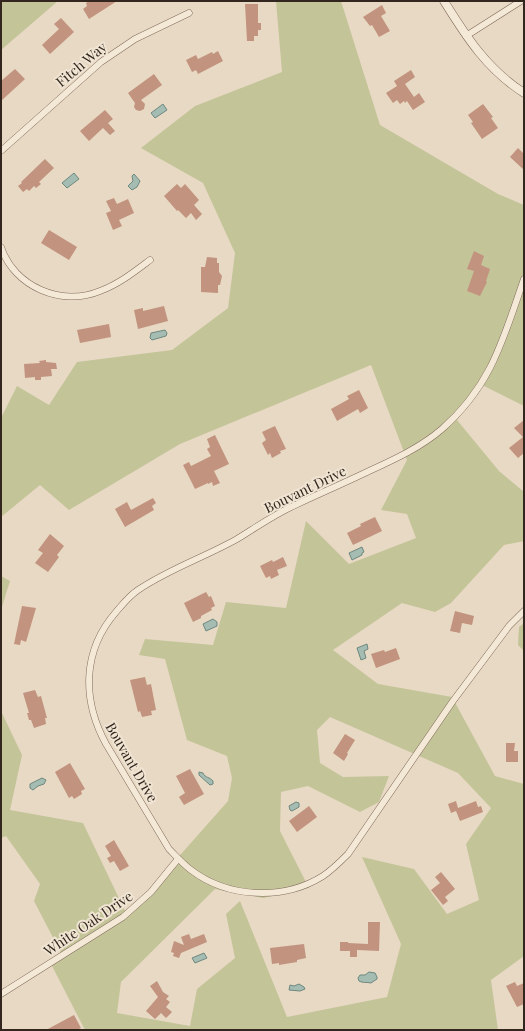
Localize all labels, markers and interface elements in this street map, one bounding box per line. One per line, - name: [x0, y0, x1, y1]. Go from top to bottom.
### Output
- street label: Fitch Way: [52, 37, 110, 91]
- street label: Bouvant Drive: [261, 461, 349, 517]
- street label: Bouvant Drive: [101, 719, 163, 805]
- street label: White Oak Drive: [39, 886, 136, 960]

